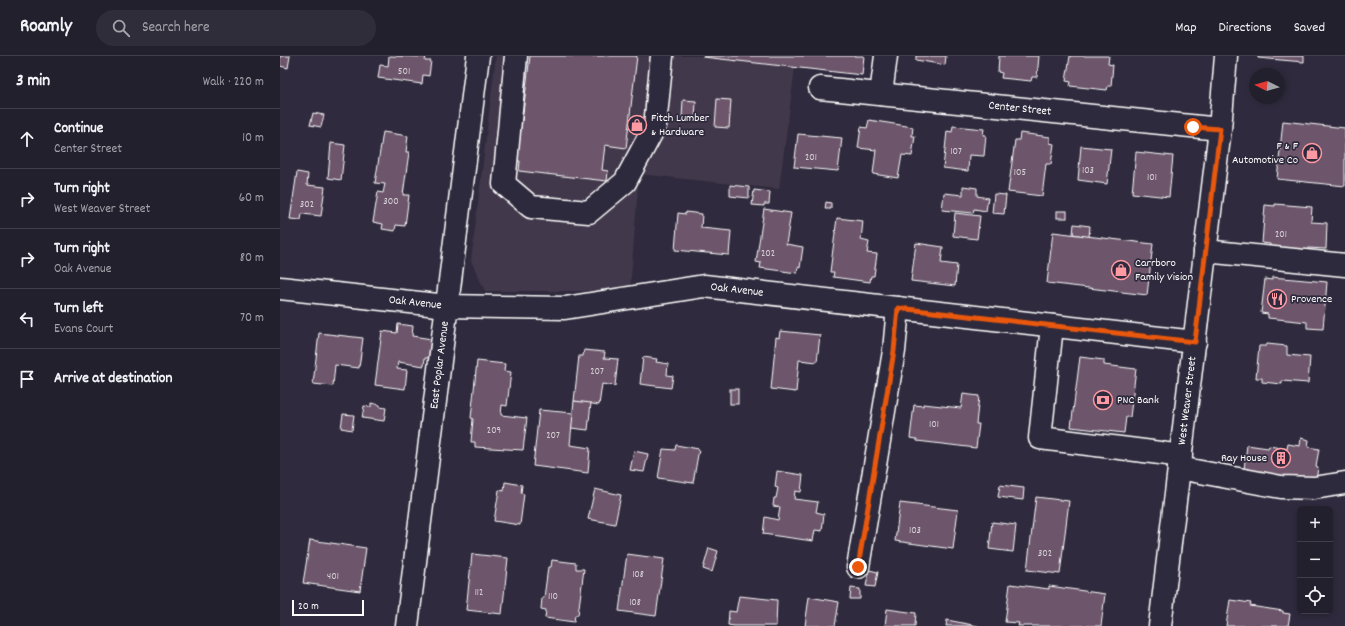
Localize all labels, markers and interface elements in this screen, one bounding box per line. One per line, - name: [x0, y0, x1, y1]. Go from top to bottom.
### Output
- search box: [96, 10, 376, 46]
- text: Roamly: [20, 14, 72, 41]
- icon: search: [110, 17, 132, 39]
- text: Search here: [142, 17, 210, 39]
- text: Map: [1175, 18, 1197, 38]
- text: Directions: [1219, 18, 1272, 38]
- text: Saved: [1294, 18, 1325, 38]
- house number: 501: [398, 65, 410, 79]
- north arrow: [1249, 68, 1285, 104]
- text: 3 min: [16, 70, 50, 94]
- text: Walk · 220 m: [203, 73, 264, 92]
- street label: Center Street: [988, 97, 1053, 120]
- place label: Fitch Lumber & Hardware: [651, 110, 710, 141]
- shop icon: Fitch Lumber & Hardware: [626, 114, 648, 136]
- text: Continue: [54, 118, 103, 140]
- route start: [1184, 118, 1202, 136]
- icon: ahead: [16, 128, 38, 150]
- text: 10 m: [242, 129, 264, 148]
- place label: F & F Automotive Co: [1232, 138, 1299, 169]
- text: Center Street: [54, 140, 122, 159]
- shop icon: F & F Automotive Co: [1301, 142, 1323, 164]
- house number: 107: [950, 145, 962, 159]
- house number: 201: [805, 151, 817, 165]
- house number: 103: [1082, 164, 1094, 178]
- house number: 105: [1014, 166, 1026, 180]
- house number: 101: [1147, 171, 1157, 185]
- text: Turn right: [54, 178, 110, 200]
- icon: right: [16, 188, 38, 210]
- text: 60 m: [239, 189, 264, 208]
- house number: 300: [383, 195, 399, 209]
- house number: 302: [300, 198, 314, 212]
- text: West Weaver Street: [54, 200, 150, 219]
- house number: 201: [1275, 228, 1287, 242]
- text: Turn right: [54, 238, 110, 260]
- house number: 202: [761, 247, 775, 261]
- icon: right: [16, 248, 38, 270]
- text: 80 m: [240, 249, 264, 268]
- place label: Carrboro Family Vision: [1135, 255, 1193, 286]
- shop icon: Carrboro Family Vision: [1110, 259, 1132, 281]
- text: Oak Avenue: [54, 260, 111, 279]
- street label: Oak Avenue: [710, 278, 764, 301]
- restaurant icon: Provence: [1266, 288, 1288, 310]
- street label: Oak Avenue: [388, 291, 443, 314]
- place label: Provence: [1291, 291, 1332, 308]
- text: Turn left: [54, 298, 103, 320]
- icon: left: [16, 308, 38, 330]
- text: 70 m: [240, 309, 264, 328]
- text: Evans Court: [54, 320, 113, 339]
- street label: East Poplar Avenue: [426, 320, 453, 410]
- street label: West Weaver Street: [1173, 355, 1201, 446]
- house number: 207: [590, 365, 604, 379]
- icon: arrive: [16, 368, 38, 390]
- text: Arrive at destination: [54, 368, 172, 390]
- bank icon: PNC Bank: [1092, 389, 1114, 411]
- place label: PNC Bank: [1117, 392, 1159, 409]
- house number: 101: [929, 418, 939, 432]
- house number: 209: [487, 424, 501, 438]
- house number: 207: [546, 429, 560, 443]
- building icon: Ray House: [1270, 447, 1292, 469]
- place label: Ray House: [1221, 450, 1267, 467]
- map controls: [1297, 506, 1333, 614]
- button: +: [1297, 506, 1333, 542]
- house number: 103: [909, 524, 921, 538]
- button: −: [1297, 542, 1333, 578]
- house number: 302: [1038, 547, 1052, 561]
- route end: [849, 558, 867, 576]
- house number: 108: [632, 568, 644, 582]
- house number: 401: [327, 570, 339, 584]
- button: locate: [1297, 578, 1333, 614]
- house number: 112: [475, 586, 483, 600]
- house number: 110: [548, 590, 558, 604]
- house number: 108: [629, 596, 641, 610]
- scale bar: [292, 598, 364, 617]
- text: 20 m: [298, 599, 319, 615]

